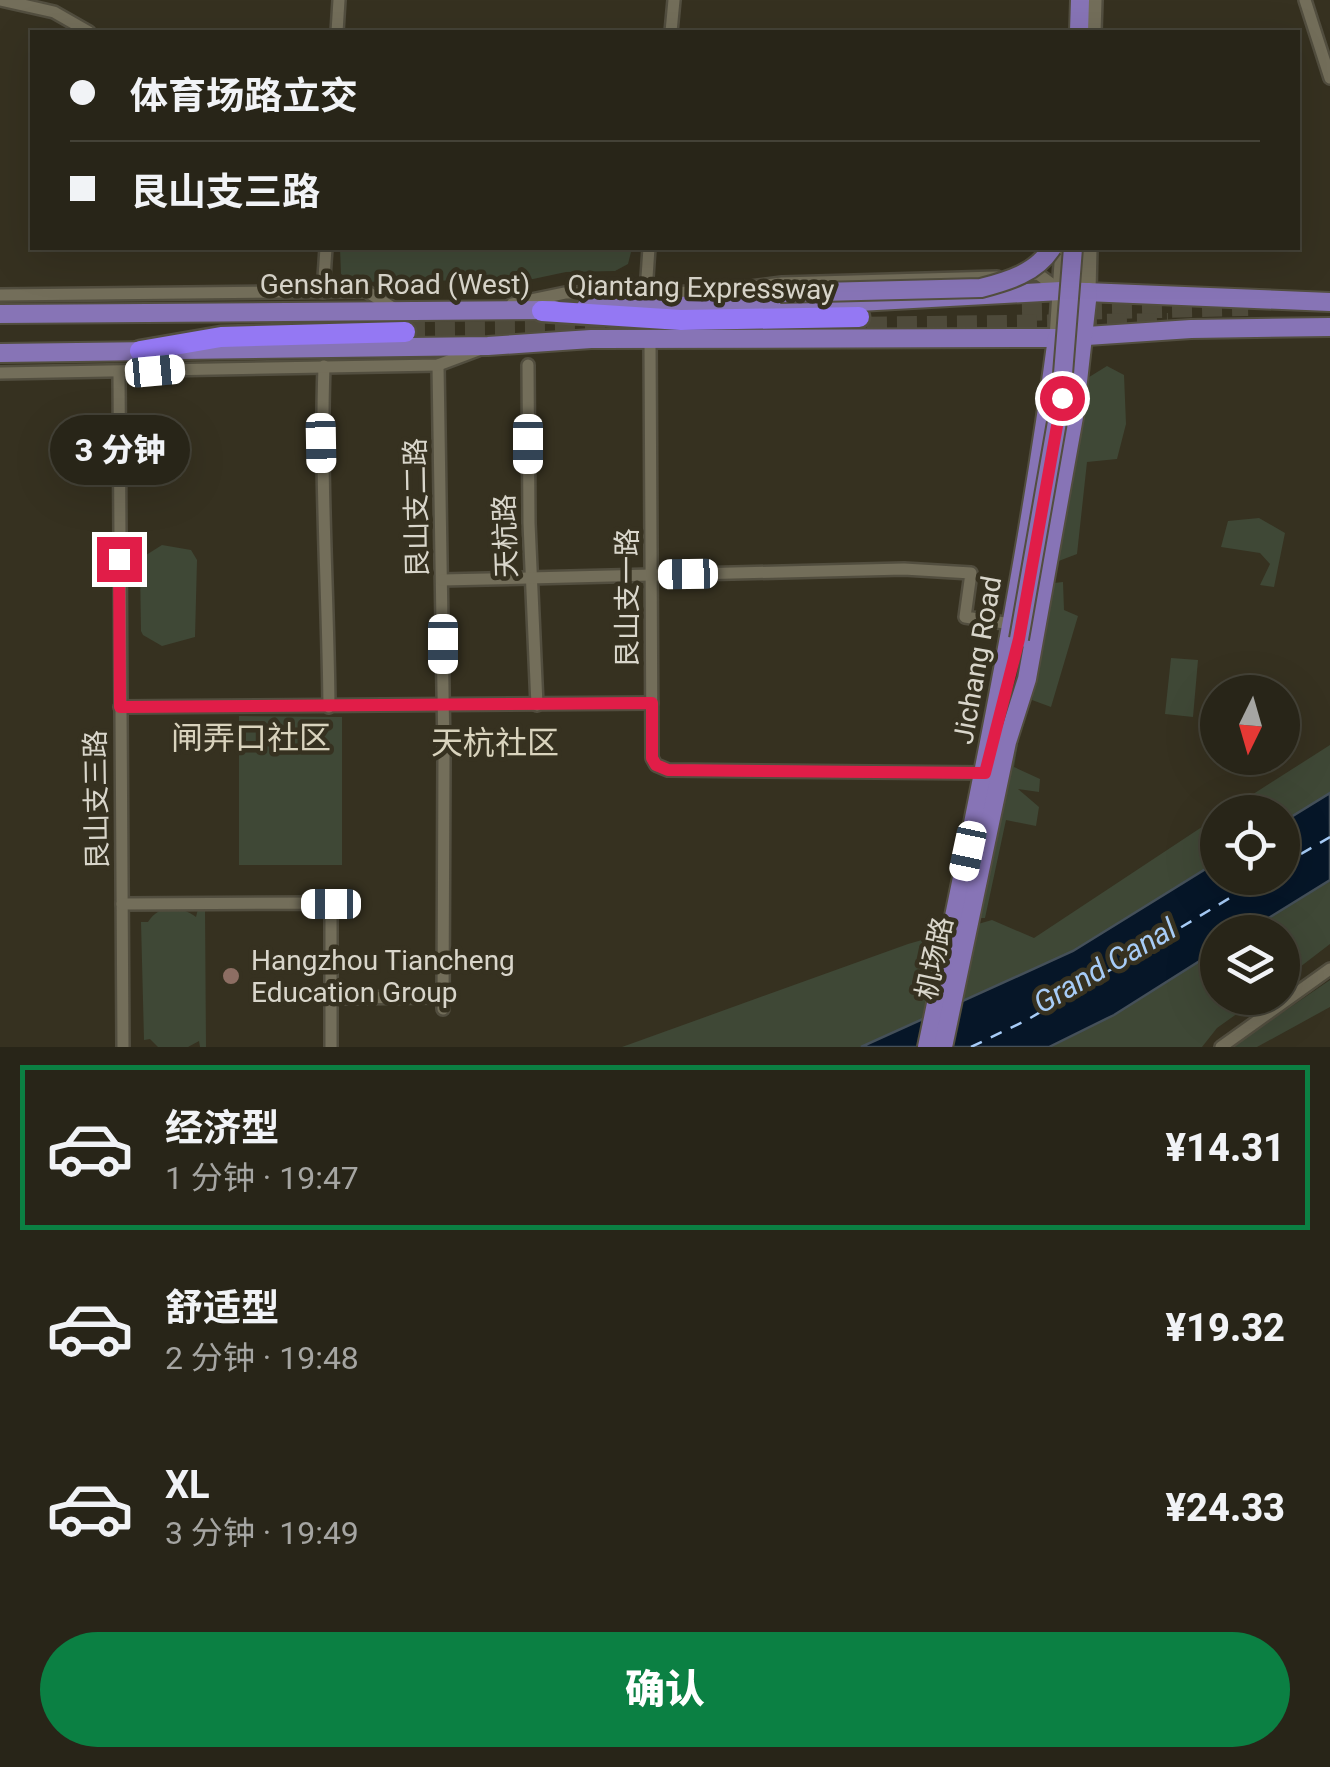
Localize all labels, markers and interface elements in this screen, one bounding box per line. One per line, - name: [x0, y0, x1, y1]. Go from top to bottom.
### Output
- text: 体育场路立交: [130, 74, 358, 118]
- text: 艮山支三路: [130, 170, 320, 214]
- street label: Genshan Road (West): [260, 268, 530, 301]
- street label: Qiantang Expressway: [567, 269, 835, 306]
- car: [124, 353, 186, 389]
- route start: [1040, 376, 1085, 421]
- car: [305, 413, 337, 473]
- callout: 3 分钟: [49, 414, 189, 484]
- car: [513, 414, 543, 474]
- text: 3 分钟: [75, 431, 165, 469]
- street label: 艮山支二路: [399, 438, 434, 578]
- street label: 天杭路: [488, 493, 523, 579]
- street label: 艮山支一路: [611, 528, 644, 668]
- route end: [97, 537, 142, 582]
- car: [658, 558, 718, 590]
- street label: Jichang Road: [946, 574, 1008, 747]
- car: [428, 614, 458, 674]
- north arrow: [1200, 675, 1300, 775]
- map controls: [1200, 675, 1300, 1015]
- district label: 闸弄口社区: [171, 719, 331, 757]
- district label: 天杭社区: [431, 724, 559, 762]
- street label: 艮山支三路: [79, 730, 114, 870]
- button: locate: [1200, 795, 1300, 895]
- car: [947, 819, 989, 883]
- car: [301, 889, 361, 919]
- water label: Grand Canal: [1027, 910, 1183, 1020]
- street label: 机场路: [910, 914, 959, 1003]
- button: layers: [1200, 915, 1300, 1015]
- place label: Hangzhou Tiancheng Education Group: [251, 944, 515, 1009]
- marker: Hangzhou Tiancheng Education Group: [220, 965, 242, 987]
- icon: car: [45, 1103, 135, 1193]
- text: 经济型: [165, 1106, 279, 1150]
- text: ¥14.31: [1166, 1126, 1285, 1170]
- text: 1 分钟 · 19:47: [165, 1159, 359, 1197]
- icon: car: [45, 1283, 135, 1373]
- text: 舒适型: [165, 1286, 279, 1330]
- text: ¥19.32: [1166, 1306, 1285, 1350]
- text: 2 分钟 · 19:48: [165, 1339, 359, 1377]
- icon: car: [45, 1463, 135, 1553]
- text: XL: [165, 1463, 210, 1507]
- text: ¥24.33: [1166, 1486, 1285, 1530]
- text: 3 分钟 · 19:49: [165, 1514, 359, 1552]
- button: 确认: [40, 1632, 1290, 1747]

